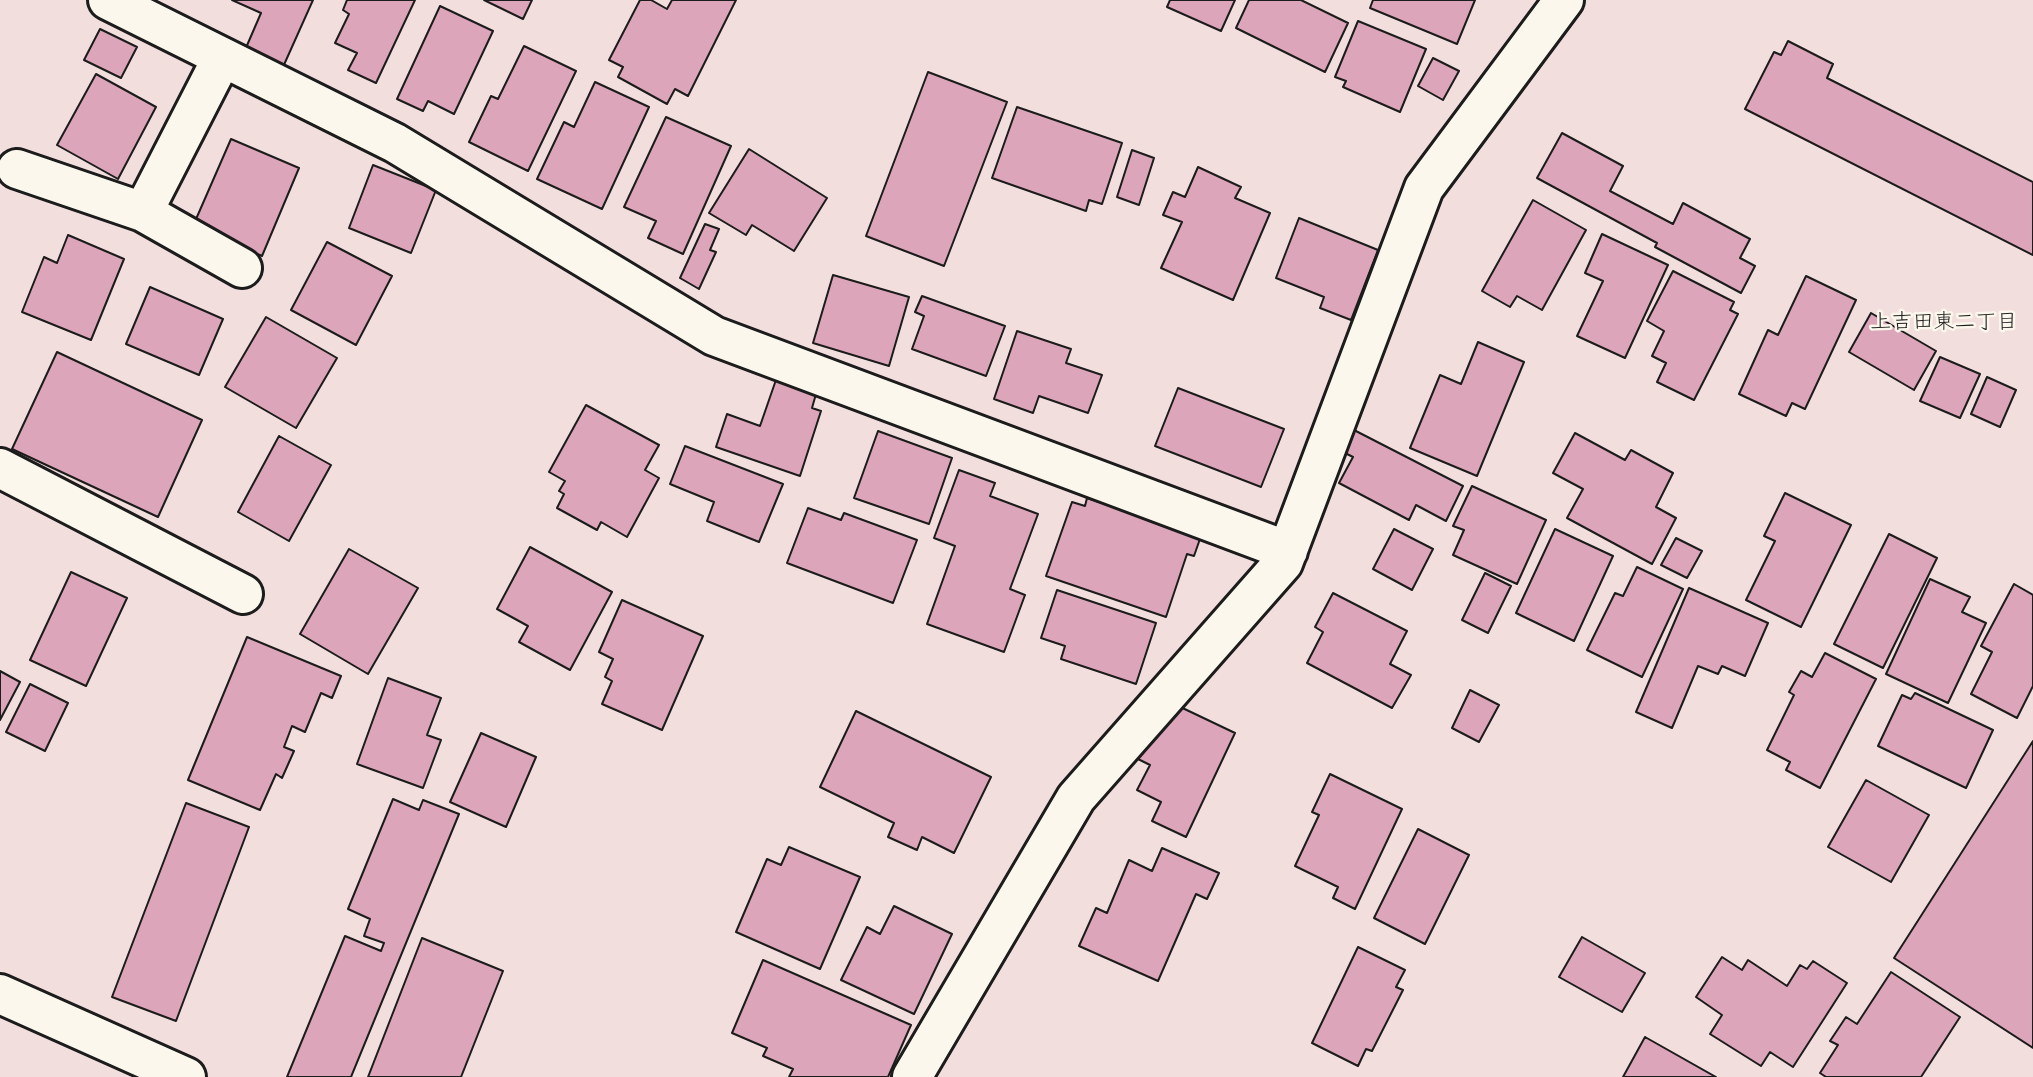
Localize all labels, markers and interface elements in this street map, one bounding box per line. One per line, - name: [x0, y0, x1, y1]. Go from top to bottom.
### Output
- district label: 上吉田東二丁目: [1871, 309, 2017, 335]

